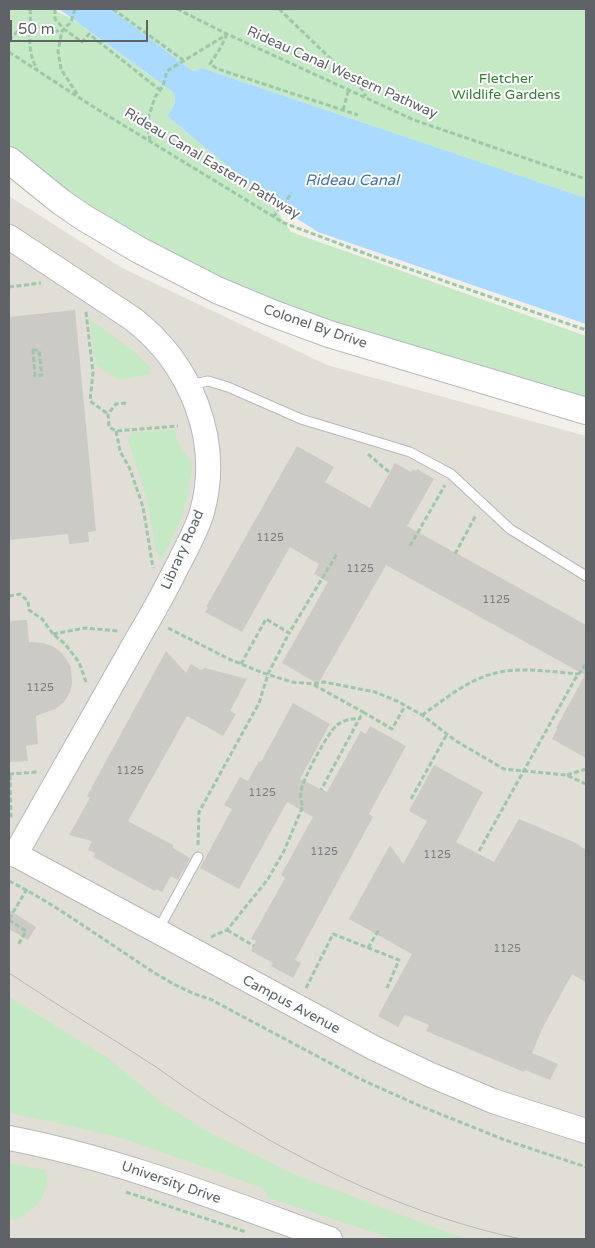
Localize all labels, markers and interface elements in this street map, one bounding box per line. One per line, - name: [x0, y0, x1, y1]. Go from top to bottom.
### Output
- scale bar: [12, 10, 150, 42]
- text: 50 m: [18, 20, 55, 38]
- street label: Rideau Canal Western Pathway: [244, 23, 440, 123]
- park label: Fletcher Wildlife Gardens: [452, 71, 560, 104]
- street label: Rideau Canal Eastern Pathway: [121, 105, 303, 223]
- water label: Rideau Canal: [305, 172, 399, 190]
- street label: Colonel By Drive: [261, 301, 369, 353]
- street label: Library Road: [158, 508, 208, 592]
- house number: 1125: [256, 531, 284, 545]
- house number: 1125: [346, 562, 374, 576]
- house number: 1125: [482, 593, 510, 607]
- house number: 1125: [26, 681, 54, 695]
- house number: 1125: [116, 764, 144, 778]
- house number: 1125: [248, 786, 276, 800]
- house number: 1125: [310, 845, 338, 859]
- house number: 1125: [423, 848, 451, 862]
- house number: 1125: [493, 942, 521, 956]
- street label: Campus Avenue: [239, 972, 343, 1038]
- street label: University Drive: [119, 1158, 223, 1208]

